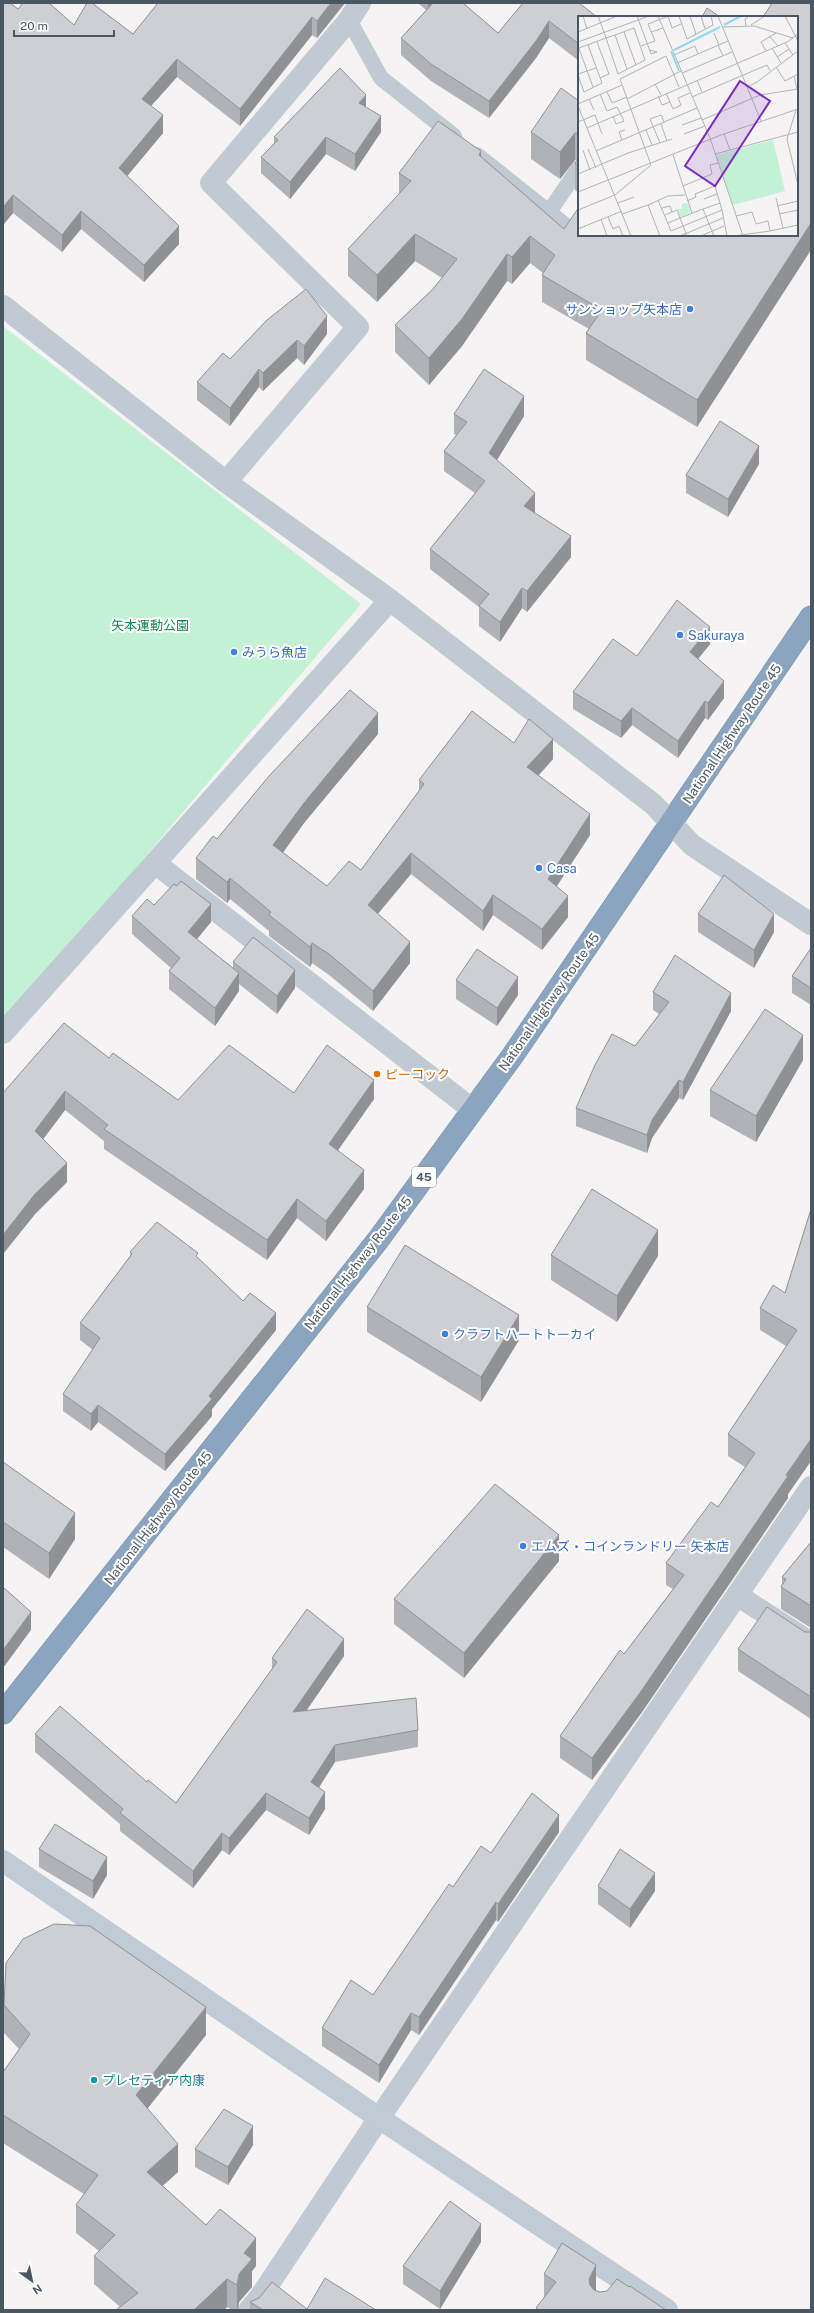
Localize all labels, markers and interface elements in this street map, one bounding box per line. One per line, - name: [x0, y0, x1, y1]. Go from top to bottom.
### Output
- scale bar: [14, 12, 114, 38]
- inset map: [578, 16, 798, 236]
- text: 20 m: [20, 19, 48, 33]
- place label: サンショップ矢本店: [565, 302, 682, 317]
- marker: サンショップ矢本店: [685, 304, 695, 314]
- park label: 矢本運動公園: [111, 618, 189, 633]
- place label: Sakuraya: [688, 628, 744, 643]
- marker: Sakuraya: [675, 630, 685, 640]
- place label: みうら魚店: [242, 645, 307, 660]
- marker: みうら魚店: [229, 647, 239, 657]
- street label: National Highway Route 45: [680, 662, 784, 806]
- place label: Casa: [547, 861, 577, 876]
- marker: Casa: [534, 863, 544, 873]
- street label: National Highway Route 45: [496, 930, 602, 1074]
- place label: ピーコック: [385, 1067, 450, 1082]
- marker: ピーコック: [372, 1069, 382, 1079]
- road number: 45: [412, 1167, 436, 1187]
- street label: National Highway Route 45: [301, 1193, 415, 1333]
- place label: クラフトハートトーカイ: [453, 1327, 596, 1342]
- marker: クラフトハートトーカイ: [440, 1329, 450, 1339]
- street label: National Highway Route 45: [101, 1448, 215, 1588]
- place label: エムズ・コインランドリー 矢本店: [531, 1539, 729, 1554]
- marker: エムズ・コインランドリー 矢本店: [518, 1541, 528, 1551]
- place label: プレセティア内康: [102, 2073, 205, 2088]
- marker: プレセティア内康: [89, 2075, 99, 2085]
- north arrow: [12, 2261, 52, 2301]
- text: N: [31, 2282, 44, 2297]

